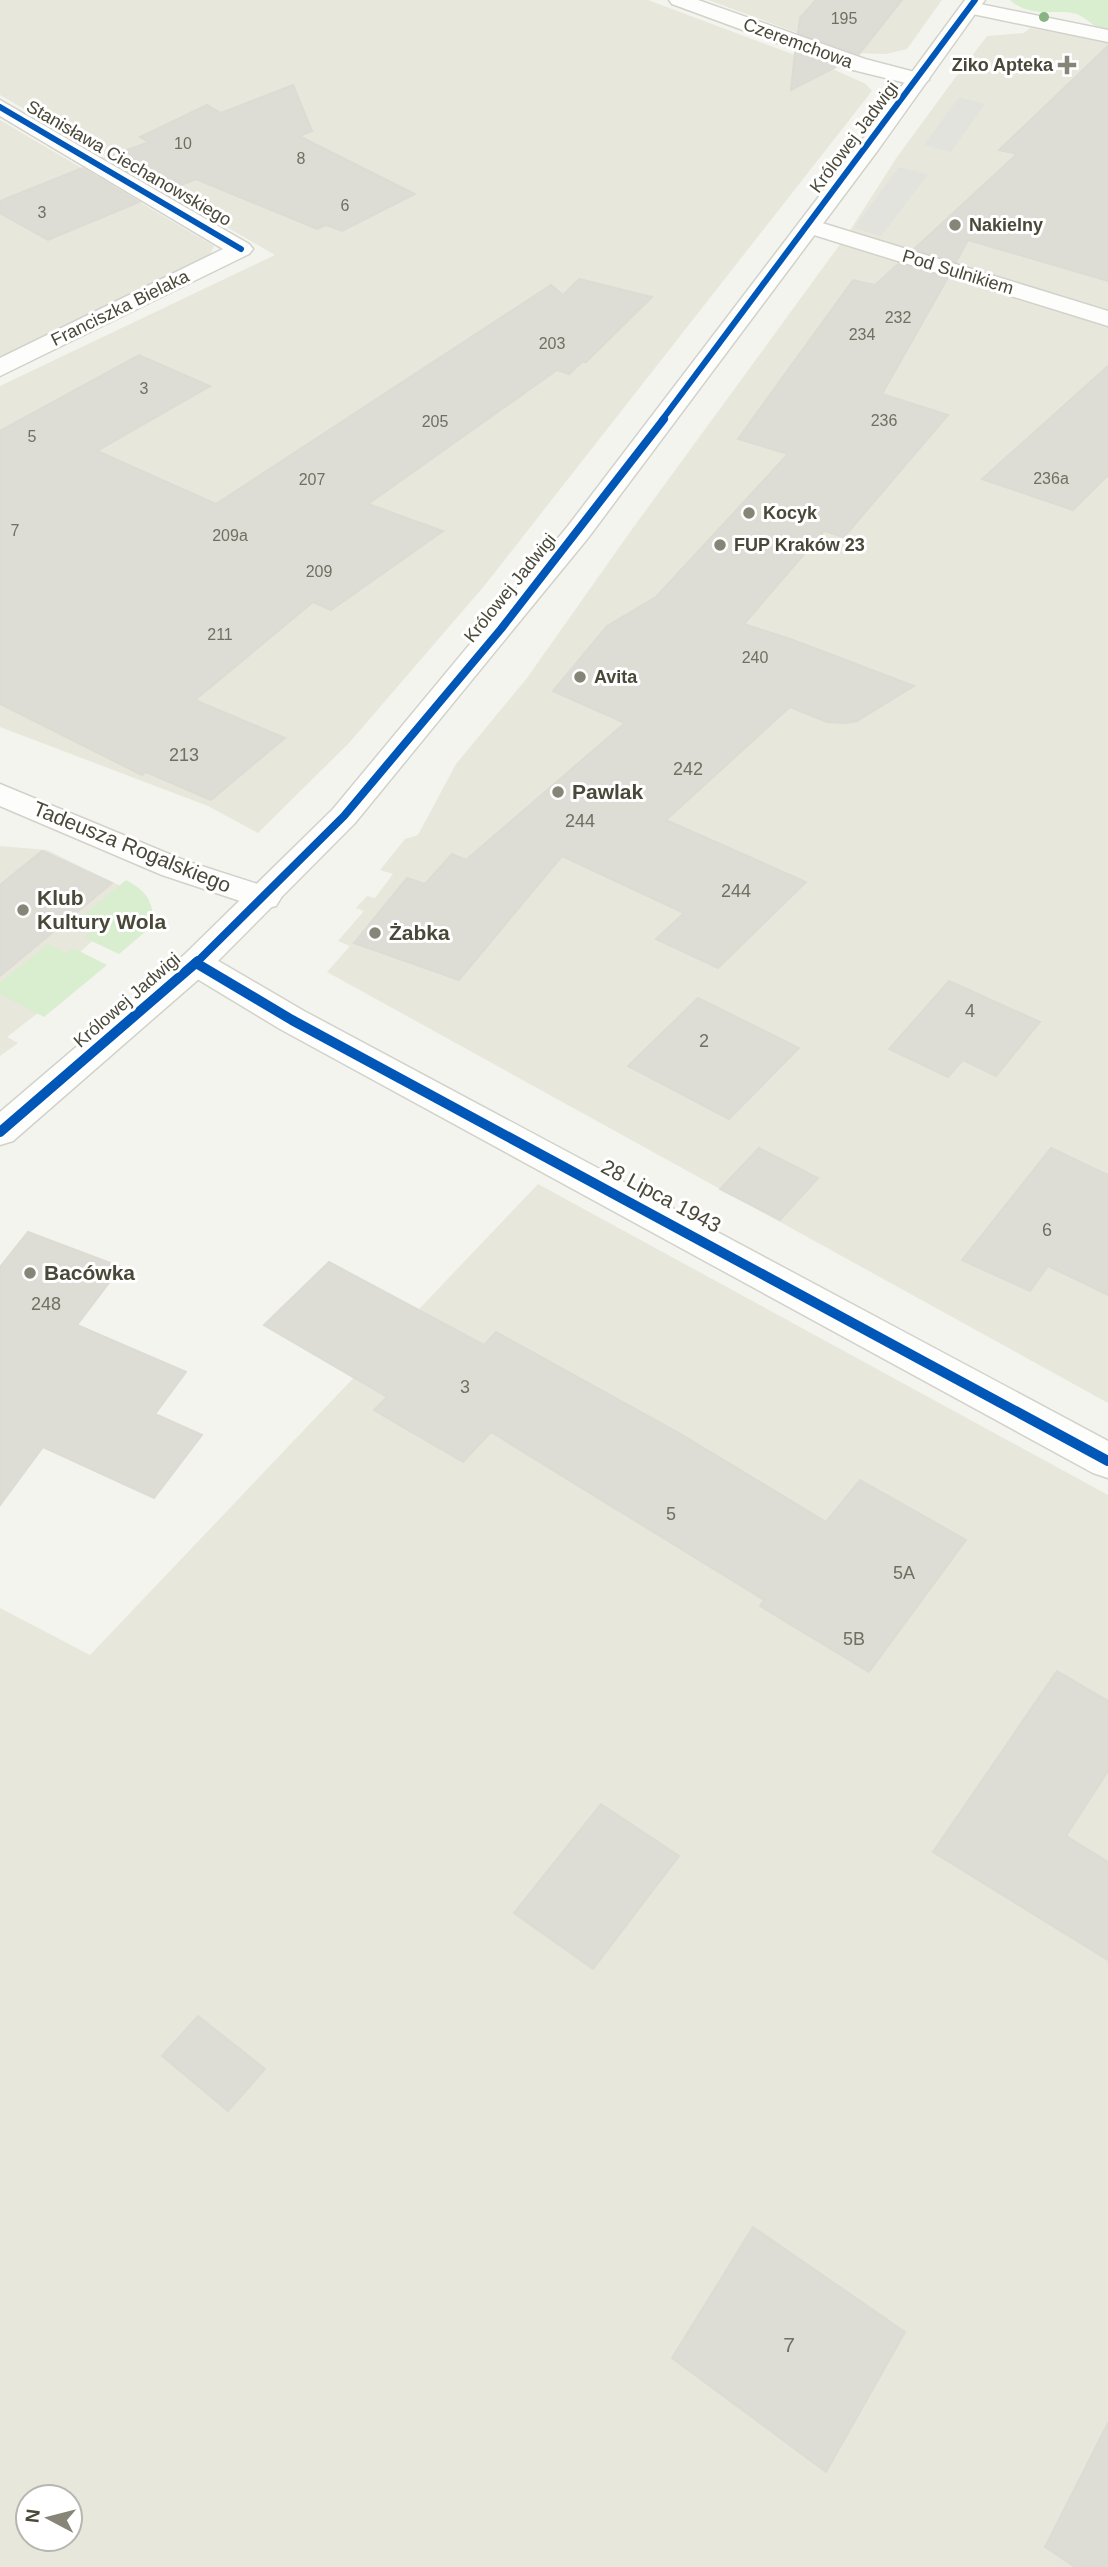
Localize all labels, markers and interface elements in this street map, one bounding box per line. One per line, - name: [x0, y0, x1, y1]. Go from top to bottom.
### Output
- house number: 195: [831, 10, 857, 27]
- street label: Czeremchowa: [741, 14, 856, 72]
- place label: Ziko Apteka: [952, 55, 1054, 75]
- marker: Ziko Apteka: [1059, 57, 1075, 73]
- street label: Królowej Jadwigi: [806, 77, 902, 197]
- street label: Stanisława Ciechanowskiego: [23, 96, 235, 230]
- house number: 10: [174, 135, 192, 152]
- house number: 8: [297, 150, 306, 167]
- house number: 6: [341, 197, 350, 214]
- house number: 3: [38, 204, 47, 221]
- place label: Nakielny: [969, 215, 1043, 235]
- marker: Nakielny: [947, 217, 963, 233]
- street label: Pod Sulnikiem: [900, 246, 1016, 298]
- street label: Franciszka Bielaka: [48, 265, 193, 350]
- house number: 232: [885, 309, 911, 326]
- house number: 234: [849, 326, 875, 343]
- house number: 203: [539, 335, 565, 352]
- house number: 3: [140, 380, 149, 397]
- house number: 236: [871, 412, 897, 429]
- house number: 205: [422, 413, 448, 430]
- house number: 5: [28, 428, 37, 445]
- house number: 236a: [1033, 470, 1069, 487]
- house number: 207: [299, 471, 325, 488]
- place label: Kocyk: [763, 503, 818, 523]
- marker: Kocyk: [741, 505, 757, 521]
- house number: 7: [11, 522, 20, 539]
- house number: 209a: [212, 527, 248, 544]
- street label: Królowej Jadwigi: [460, 530, 560, 646]
- place label: FUP Kraków 23: [734, 535, 865, 555]
- marker: FUP Kraków 23: [712, 537, 728, 553]
- house number: 209: [306, 563, 332, 580]
- house number: 211: [207, 626, 233, 643]
- house number: 240: [742, 649, 768, 666]
- place label: Avita: [594, 667, 638, 687]
- marker: Avita: [572, 669, 588, 685]
- house number: 213: [169, 745, 199, 765]
- house number: 242: [673, 759, 703, 779]
- place label: Pawlak: [572, 780, 644, 803]
- marker: Pawlak: [550, 784, 566, 800]
- street label: Tadeusza Rogalskiego: [30, 796, 234, 897]
- house number: 244: [565, 811, 595, 831]
- house number: 244: [721, 881, 751, 901]
- place label: Klub Kultury Wola: [37, 886, 166, 933]
- marker: Klub Kultury Wola: [15, 902, 31, 918]
- place label: Żabka: [389, 921, 450, 944]
- marker: Żabka: [367, 925, 383, 941]
- street label: Królowej Jadwigi: [70, 948, 184, 1052]
- house number: 4: [965, 1001, 975, 1021]
- house number: 2: [699, 1031, 709, 1051]
- street label: 28 Lipca 1943: [598, 1154, 725, 1237]
- house number: 6: [1042, 1220, 1052, 1240]
- place label: Bacówka: [44, 1261, 135, 1284]
- marker: Bacówka: [22, 1265, 38, 1281]
- house number: 248: [31, 1294, 61, 1314]
- house number: 3: [460, 1377, 470, 1397]
- house number: 5: [666, 1504, 676, 1524]
- house number: 5A: [893, 1563, 915, 1583]
- house number: 5B: [843, 1629, 865, 1649]
- house number: 7: [783, 2333, 795, 2356]
- north arrow: [14, 2483, 84, 2553]
- text: N: [21, 2508, 44, 2524]

